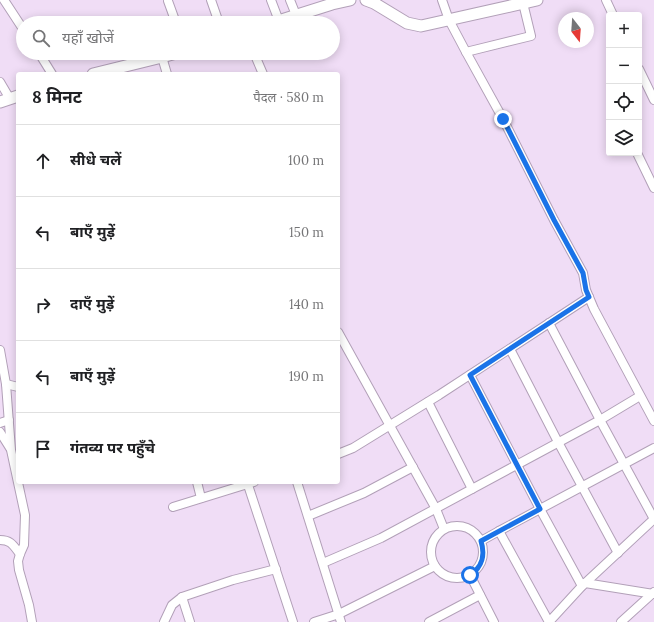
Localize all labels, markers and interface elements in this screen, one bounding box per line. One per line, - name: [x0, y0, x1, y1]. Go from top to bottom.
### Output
- north arrow: [558, 12, 594, 48]
- map controls: [606, 12, 642, 156]
- button: +: [606, 12, 642, 48]
- search box: [16, 16, 340, 60]
- icon: search: [30, 27, 52, 49]
- text: यहाँ खोजें: [62, 28, 114, 47]
- button: −: [606, 48, 642, 84]
- button: locate: [606, 84, 642, 120]
- text: 8 मिनट: [32, 86, 82, 108]
- text: पैदल · 580 m: [253, 89, 324, 106]
- route end: [494, 110, 512, 128]
- button: layers: [606, 120, 642, 156]
- icon: ahead: [32, 150, 54, 172]
- text: सीधे चलें: [70, 150, 121, 169]
- text: 100 m: [288, 152, 324, 169]
- icon: left: [32, 222, 54, 244]
- text: बाएँ मुड़ें: [70, 222, 115, 241]
- text: 150 m: [289, 224, 324, 241]
- icon: right: [32, 294, 54, 316]
- text: दाएँ मुड़ें: [70, 294, 114, 313]
- text: 140 m: [289, 296, 324, 313]
- icon: left: [32, 366, 54, 388]
- text: बाएँ मुड़ें: [70, 366, 115, 385]
- text: 190 m: [289, 368, 324, 385]
- icon: arrive: [32, 438, 54, 460]
- text: गंतव्य पर पहुँचे: [70, 438, 155, 457]
- route start: [461, 566, 479, 584]

